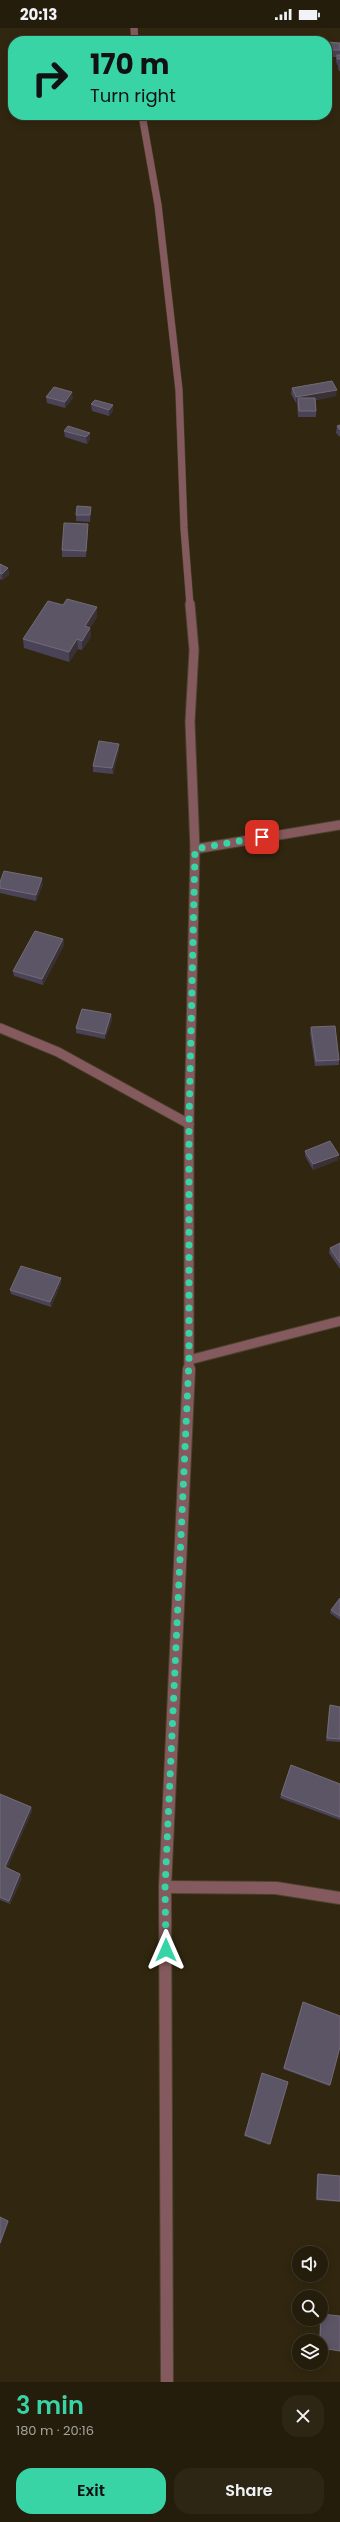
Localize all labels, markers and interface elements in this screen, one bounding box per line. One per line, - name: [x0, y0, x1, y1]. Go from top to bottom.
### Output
- text: 20:13: [20, 4, 57, 25]
- text: 170 m: [90, 45, 169, 84]
- icon: right: [24, 52, 76, 104]
- text: Turn right: [90, 83, 176, 108]
- pin: [245, 820, 279, 854]
- icon: arrive: [251, 826, 273, 848]
- position arrow: [145, 1929, 187, 1971]
- map controls: [292, 2246, 328, 2370]
- button: sound: [292, 2246, 328, 2282]
- button: search: [292, 2290, 328, 2326]
- button: layers: [292, 2334, 328, 2370]
- text: 3 min: [16, 2389, 84, 2422]
- button: close: [282, 2395, 324, 2437]
- text: 180 m · 20:16: [16, 2421, 94, 2440]
- button: Exit: [16, 2468, 166, 2514]
- button: Share: [174, 2468, 324, 2514]

